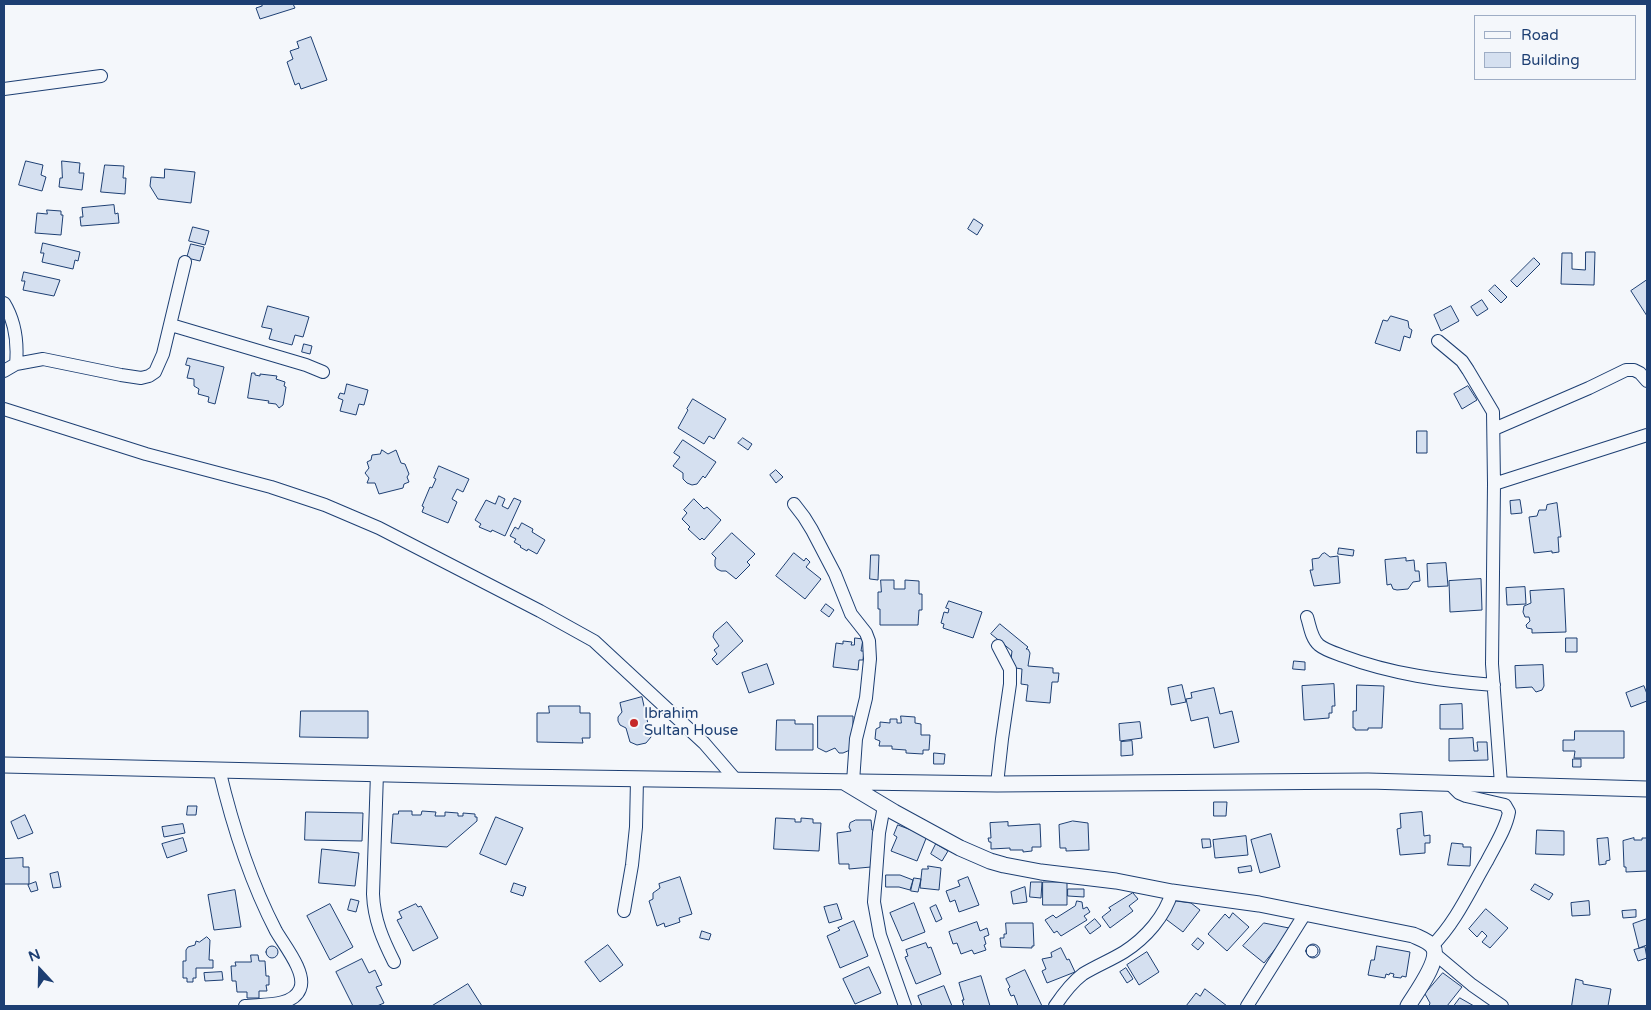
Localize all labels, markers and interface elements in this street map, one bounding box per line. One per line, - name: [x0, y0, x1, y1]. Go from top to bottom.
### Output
- legend: [1474, 15, 1636, 80]
- text: Road: [1521, 26, 1559, 44]
- text: Building: [1521, 51, 1580, 69]
- place label: Ibrahim Sultan House: [644, 705, 738, 740]
- marker: Ibrahim Sultan House: [628, 717, 640, 729]
- north arrow: [15, 945, 65, 995]
- text: N: [26, 946, 43, 965]

